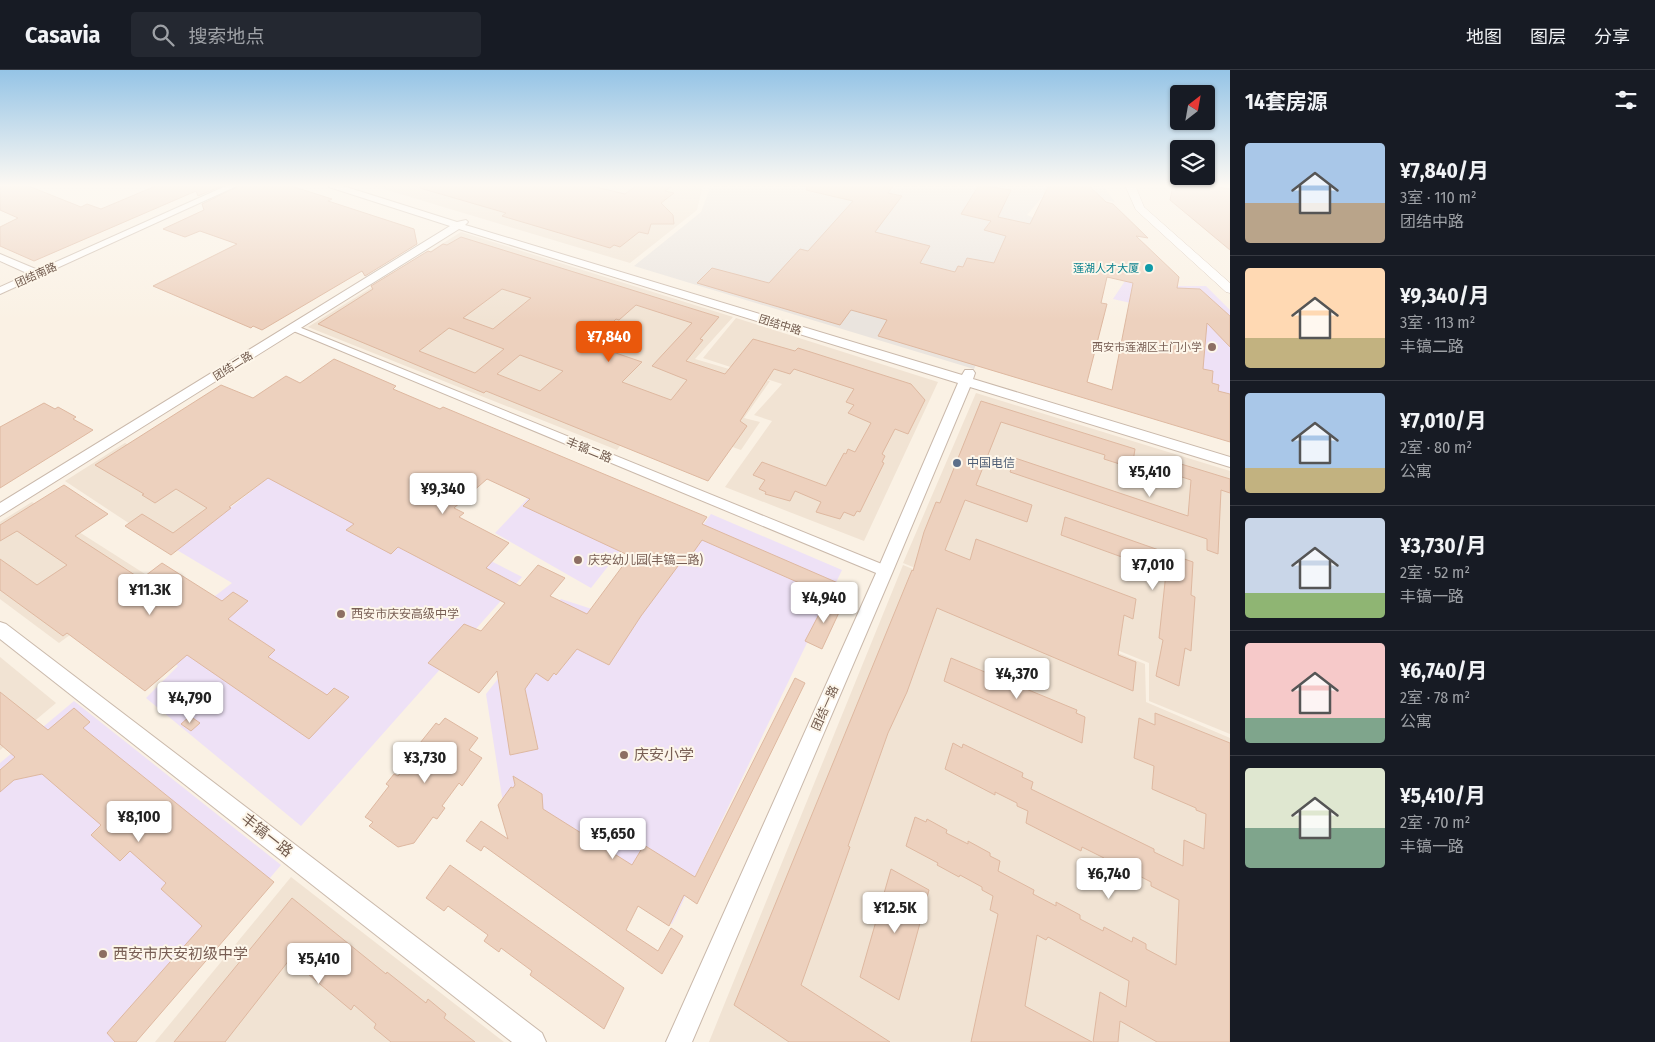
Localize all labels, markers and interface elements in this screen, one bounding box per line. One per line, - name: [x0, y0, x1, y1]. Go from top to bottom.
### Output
- search box: [131, 12, 481, 57]
- text: Casavia: [25, 21, 101, 49]
- icon: search: [149, 21, 177, 49]
- text: 搜索地点: [189, 25, 265, 48]
- text: 地图: [1466, 26, 1502, 48]
- text: 图层: [1530, 26, 1566, 48]
- text: 分享: [1594, 26, 1630, 48]
- north arrow: [1170, 85, 1215, 130]
- map controls: [1170, 85, 1215, 185]
- icon: filters: [1612, 86, 1640, 114]
- text: 14套房源: [1245, 89, 1328, 115]
- button: layers: [1170, 140, 1215, 185]
- text: ¥7,840/月: [1400, 158, 1489, 184]
- icon: home: [1285, 163, 1345, 223]
- text: 3室 · 110 m²: [1400, 188, 1477, 207]
- text: 团结中路: [1400, 212, 1464, 231]
- street label: 团结南路: [13, 260, 59, 290]
- place label: 莲湖人才大厦: [1073, 262, 1139, 275]
- marker: 莲湖人才大厦: [1143, 262, 1155, 274]
- text: ¥9,340/月: [1400, 283, 1489, 309]
- icon: home: [1285, 288, 1345, 348]
- street label: 团结中路: [757, 312, 803, 338]
- text: 3室 · 113 m²: [1400, 313, 1475, 332]
- pin: ¥7,840: [568, 320, 650, 363]
- text: ¥7,840: [587, 327, 631, 346]
- text: 丰镐二路: [1400, 337, 1464, 356]
- place label: 西安市莲湖区土门小学: [1092, 341, 1202, 354]
- marker: 西安市莲湖区土门小学: [1206, 341, 1218, 353]
- street label: 团结二路: [211, 349, 255, 383]
- text: ¥7,010/月: [1400, 408, 1486, 434]
- icon: home: [1285, 413, 1345, 473]
- street label: 丰镐二路: [564, 435, 614, 465]
- text: 2室 · 80 m²: [1400, 438, 1472, 457]
- place label: 中国电信: [967, 456, 1015, 470]
- pin: ¥5,410: [1109, 456, 1191, 498]
- marker: 中国电信: [951, 457, 963, 469]
- text: ¥5,410: [1129, 462, 1171, 481]
- text: 公寓: [1400, 462, 1432, 481]
- pin: ¥9,340: [402, 472, 484, 515]
- text: ¥9,340: [421, 479, 465, 498]
- text: ¥3,730/月: [1400, 533, 1486, 559]
- icon: home: [1285, 538, 1345, 598]
- pin: ¥7,010: [1112, 548, 1194, 591]
- place label: 庆安幼儿园(丰镐二路): [588, 553, 704, 567]
- marker: 庆安幼儿园(丰镐二路): [572, 554, 584, 566]
- text: ¥7,010: [1132, 555, 1174, 574]
- text: 2室 · 52 m²: [1400, 563, 1470, 582]
- pin: ¥11.3K: [109, 574, 191, 616]
- text: ¥11.3K: [129, 580, 171, 599]
- pin: ¥4,940: [783, 582, 865, 624]
- text: 丰镐一路: [1400, 587, 1464, 606]
- text: ¥4,940: [802, 588, 846, 607]
- place label: 西安市庆安高级中学: [351, 607, 459, 621]
- marker: 西安市庆安高级中学: [335, 608, 347, 620]
- pin: ¥4,370: [976, 658, 1058, 700]
- text: ¥6,740/月: [1400, 658, 1487, 684]
- icon: home: [1285, 663, 1345, 723]
- text: ¥4,370: [996, 664, 1038, 683]
- pin: ¥4,790: [149, 682, 231, 724]
- street label: 团结一路: [809, 683, 841, 733]
- text: ¥4,790: [168, 688, 212, 707]
- text: 2室 · 78 m²: [1400, 688, 1470, 707]
- text: 公寓: [1400, 712, 1432, 731]
- pin: ¥3,730: [384, 742, 466, 784]
- place label: 庆安小学: [634, 746, 694, 764]
- text: ¥3,730: [404, 748, 446, 767]
- marker: 庆安小学: [618, 749, 630, 761]
- text: ¥5,410/月: [1400, 783, 1486, 809]
- icon: home: [1285, 788, 1345, 848]
- pin: ¥8,100: [98, 800, 180, 843]
- text: ¥8,100: [118, 807, 160, 826]
- street label: 丰镐一路: [238, 809, 296, 861]
- text: 2室 · 70 m²: [1400, 813, 1470, 832]
- pin: ¥5,650: [572, 818, 654, 860]
- text: ¥5,650: [591, 824, 635, 843]
- text: 丰镐一路: [1400, 837, 1464, 856]
- pin: ¥6,740: [1068, 858, 1150, 900]
- text: ¥6,740: [1087, 864, 1131, 883]
- pin: ¥12.5K: [854, 892, 936, 934]
- text: ¥12.5K: [874, 898, 916, 917]
- pin: ¥5,410: [278, 942, 360, 985]
- place label: 西安市庆安初级中学: [113, 945, 248, 963]
- marker: 西安市庆安初级中学: [97, 948, 109, 960]
- text: ¥5,410: [298, 949, 340, 968]

